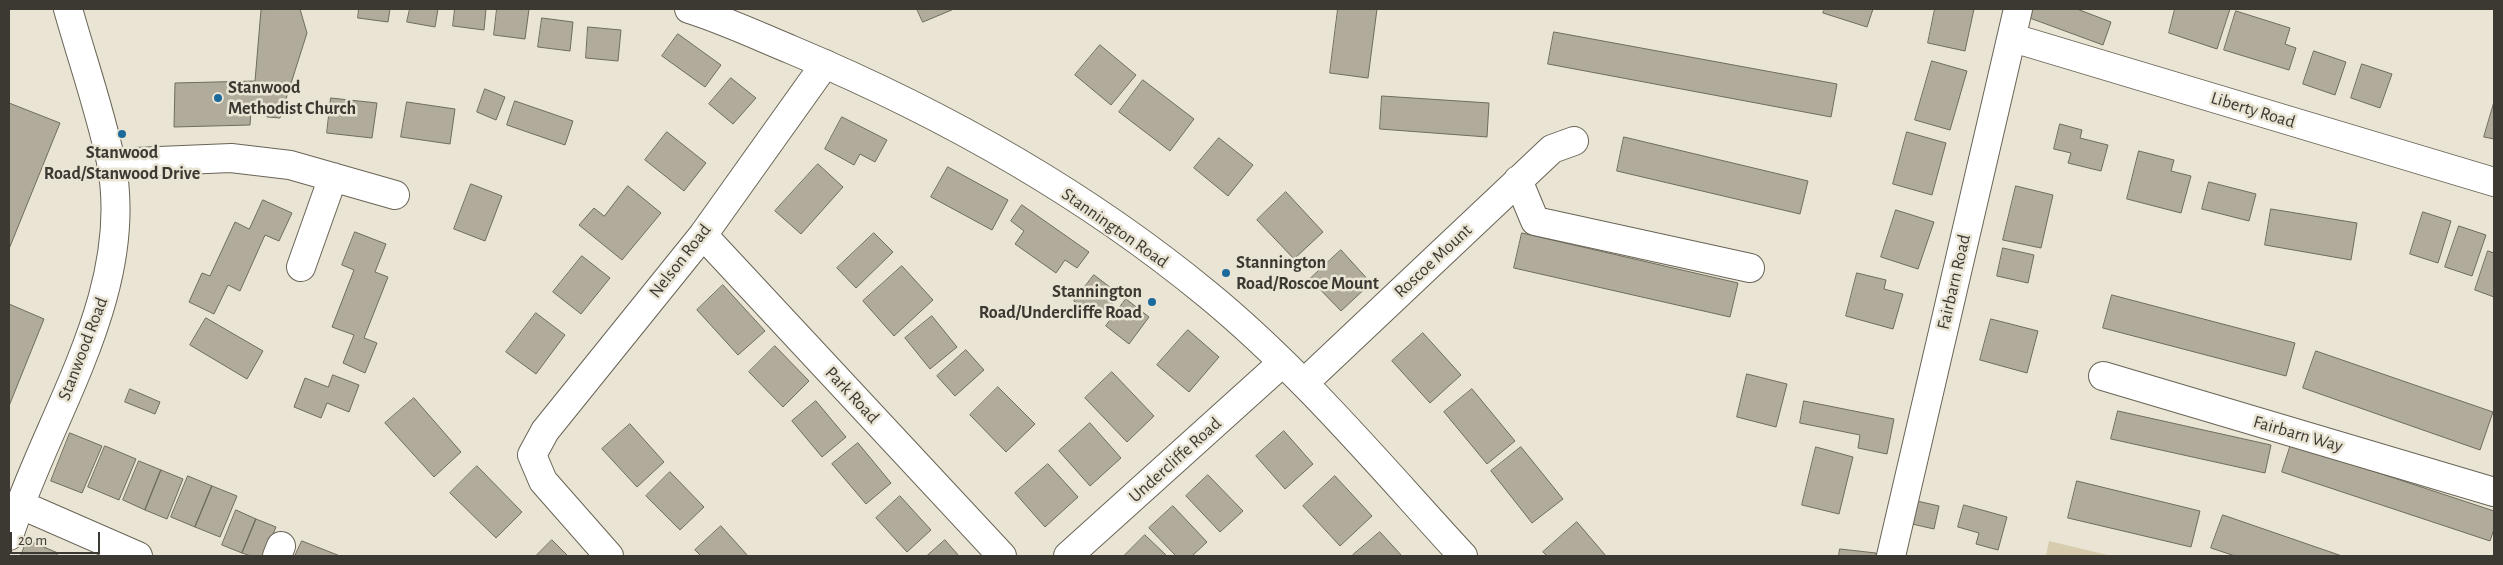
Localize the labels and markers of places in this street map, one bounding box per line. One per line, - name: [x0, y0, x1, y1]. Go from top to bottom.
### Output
- place label: Stanwood Methodist Church: [228, 77, 356, 120]
- marker: Stanwood Methodist Church: [212, 92, 224, 104]
- marker: Stanwood Road/Stanwood Drive: [116, 128, 128, 140]
- place label: Stanwood Road/Stanwood Drive: [44, 142, 200, 184]
- place label: Stannington Road/Roscoe Mount: [1236, 252, 1379, 294]
- marker: Stannington Road/Roscoe Mount: [1220, 267, 1232, 279]
- place label: Stannington Road/Undercliffe Road: [979, 281, 1142, 324]
- marker: Stannington Road/Undercliffe Road: [1146, 296, 1158, 308]

